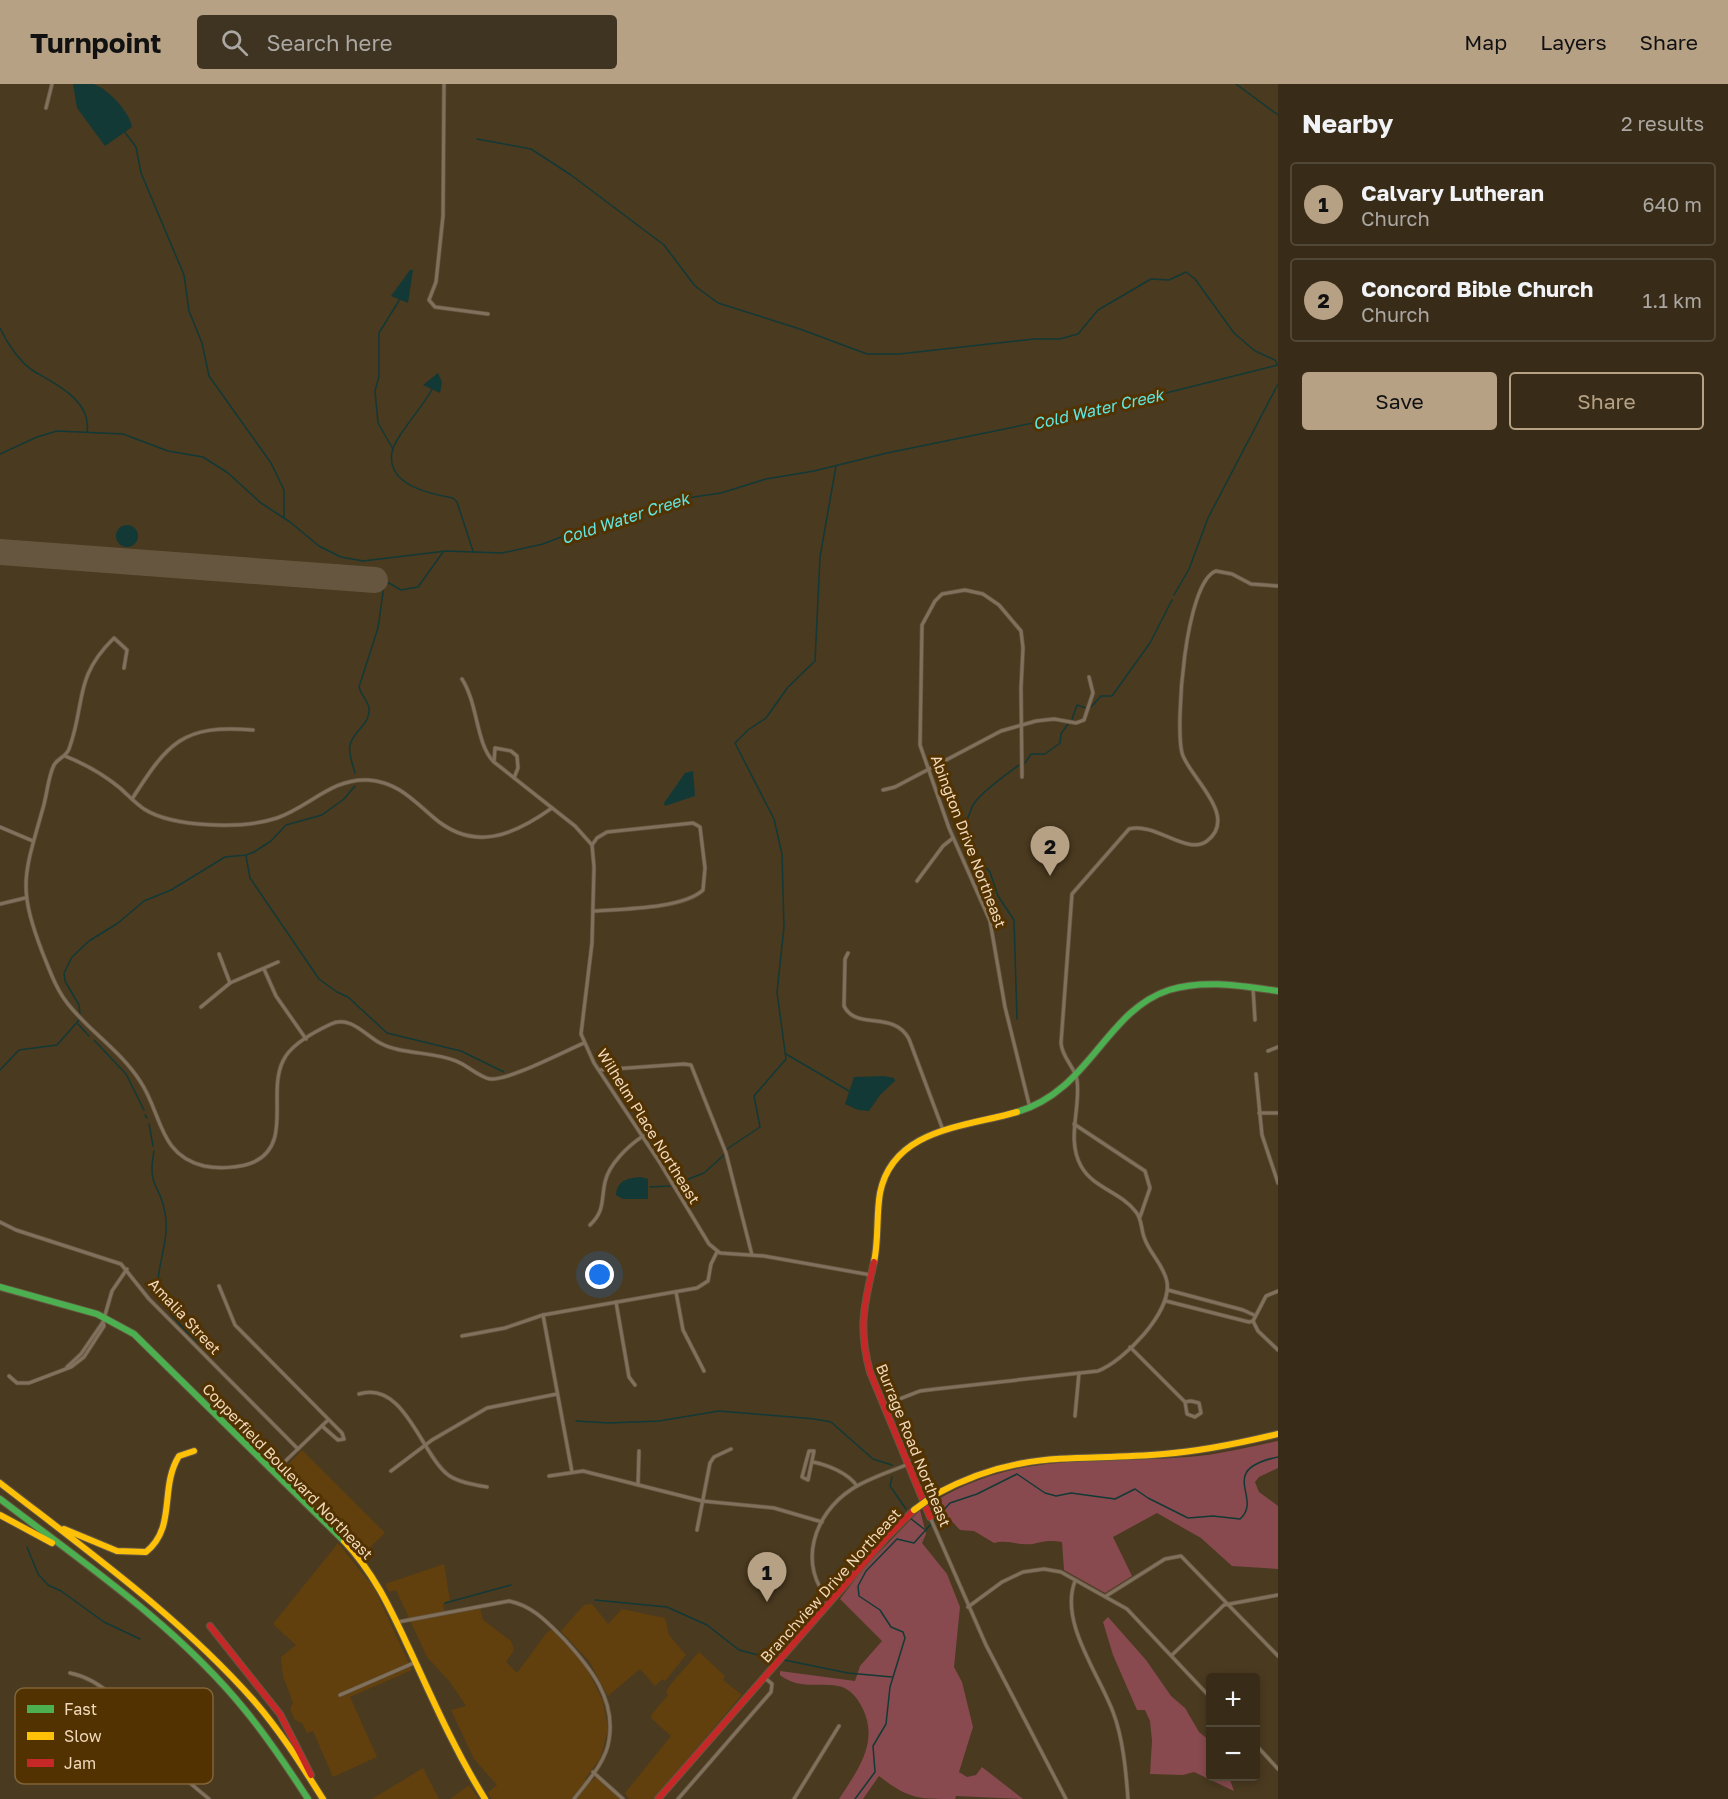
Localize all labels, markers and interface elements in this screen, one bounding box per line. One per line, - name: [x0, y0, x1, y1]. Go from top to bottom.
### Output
- search box: [197, 15, 617, 69]
- text: Turnpoint: [30, 26, 161, 59]
- icon: search: [218, 26, 251, 59]
- text: Search here: [266, 29, 393, 56]
- text: Map: [1464, 29, 1507, 55]
- text: Layers: [1540, 29, 1607, 55]
- text: Share: [1640, 29, 1698, 55]
- text: Nearby: [1302, 108, 1393, 139]
- text: 2 results: [1621, 111, 1704, 135]
- text: Calvary Lutheran: [1361, 179, 1544, 206]
- text: 1: [1318, 192, 1329, 216]
- text: 640 m: [1643, 192, 1702, 216]
- text: Church: [1361, 206, 1430, 230]
- text: Concord Bible Church: [1361, 275, 1593, 302]
- text: 2: [1317, 288, 1330, 312]
- text: 1.1 km: [1643, 288, 1702, 312]
- text: Church: [1361, 302, 1430, 326]
- button: Save: [1302, 372, 1497, 430]
- button: Share: [1509, 372, 1704, 430]
- water label: Cold Water Creek: [1031, 384, 1167, 434]
- water label: Cold Water Creek: [558, 487, 693, 548]
- street label: Abington Drive Northeast: [928, 752, 1010, 930]
- pin: 2: [1030, 826, 1070, 876]
- street label: Wilhelm Place Northeast: [594, 1045, 704, 1207]
- your location: [585, 1260, 614, 1289]
- street label: Amalia Street: [145, 1274, 225, 1358]
- street label: Burrage Road Northeast: [873, 1361, 955, 1529]
- street label: Copperfield Boulevard Northeast: [199, 1379, 377, 1563]
- street label: Branchview Drive Northeast: [756, 1504, 904, 1666]
- pin: 1: [748, 1552, 786, 1602]
- map controls: [1206, 1673, 1260, 1781]
- button: +: [1206, 1673, 1260, 1727]
- legend: [15, 1688, 213, 1784]
- text: Fast: [64, 1699, 97, 1719]
- text: Slow: [64, 1726, 102, 1746]
- button: −: [1206, 1727, 1260, 1781]
- text: Jam: [64, 1753, 96, 1773]

